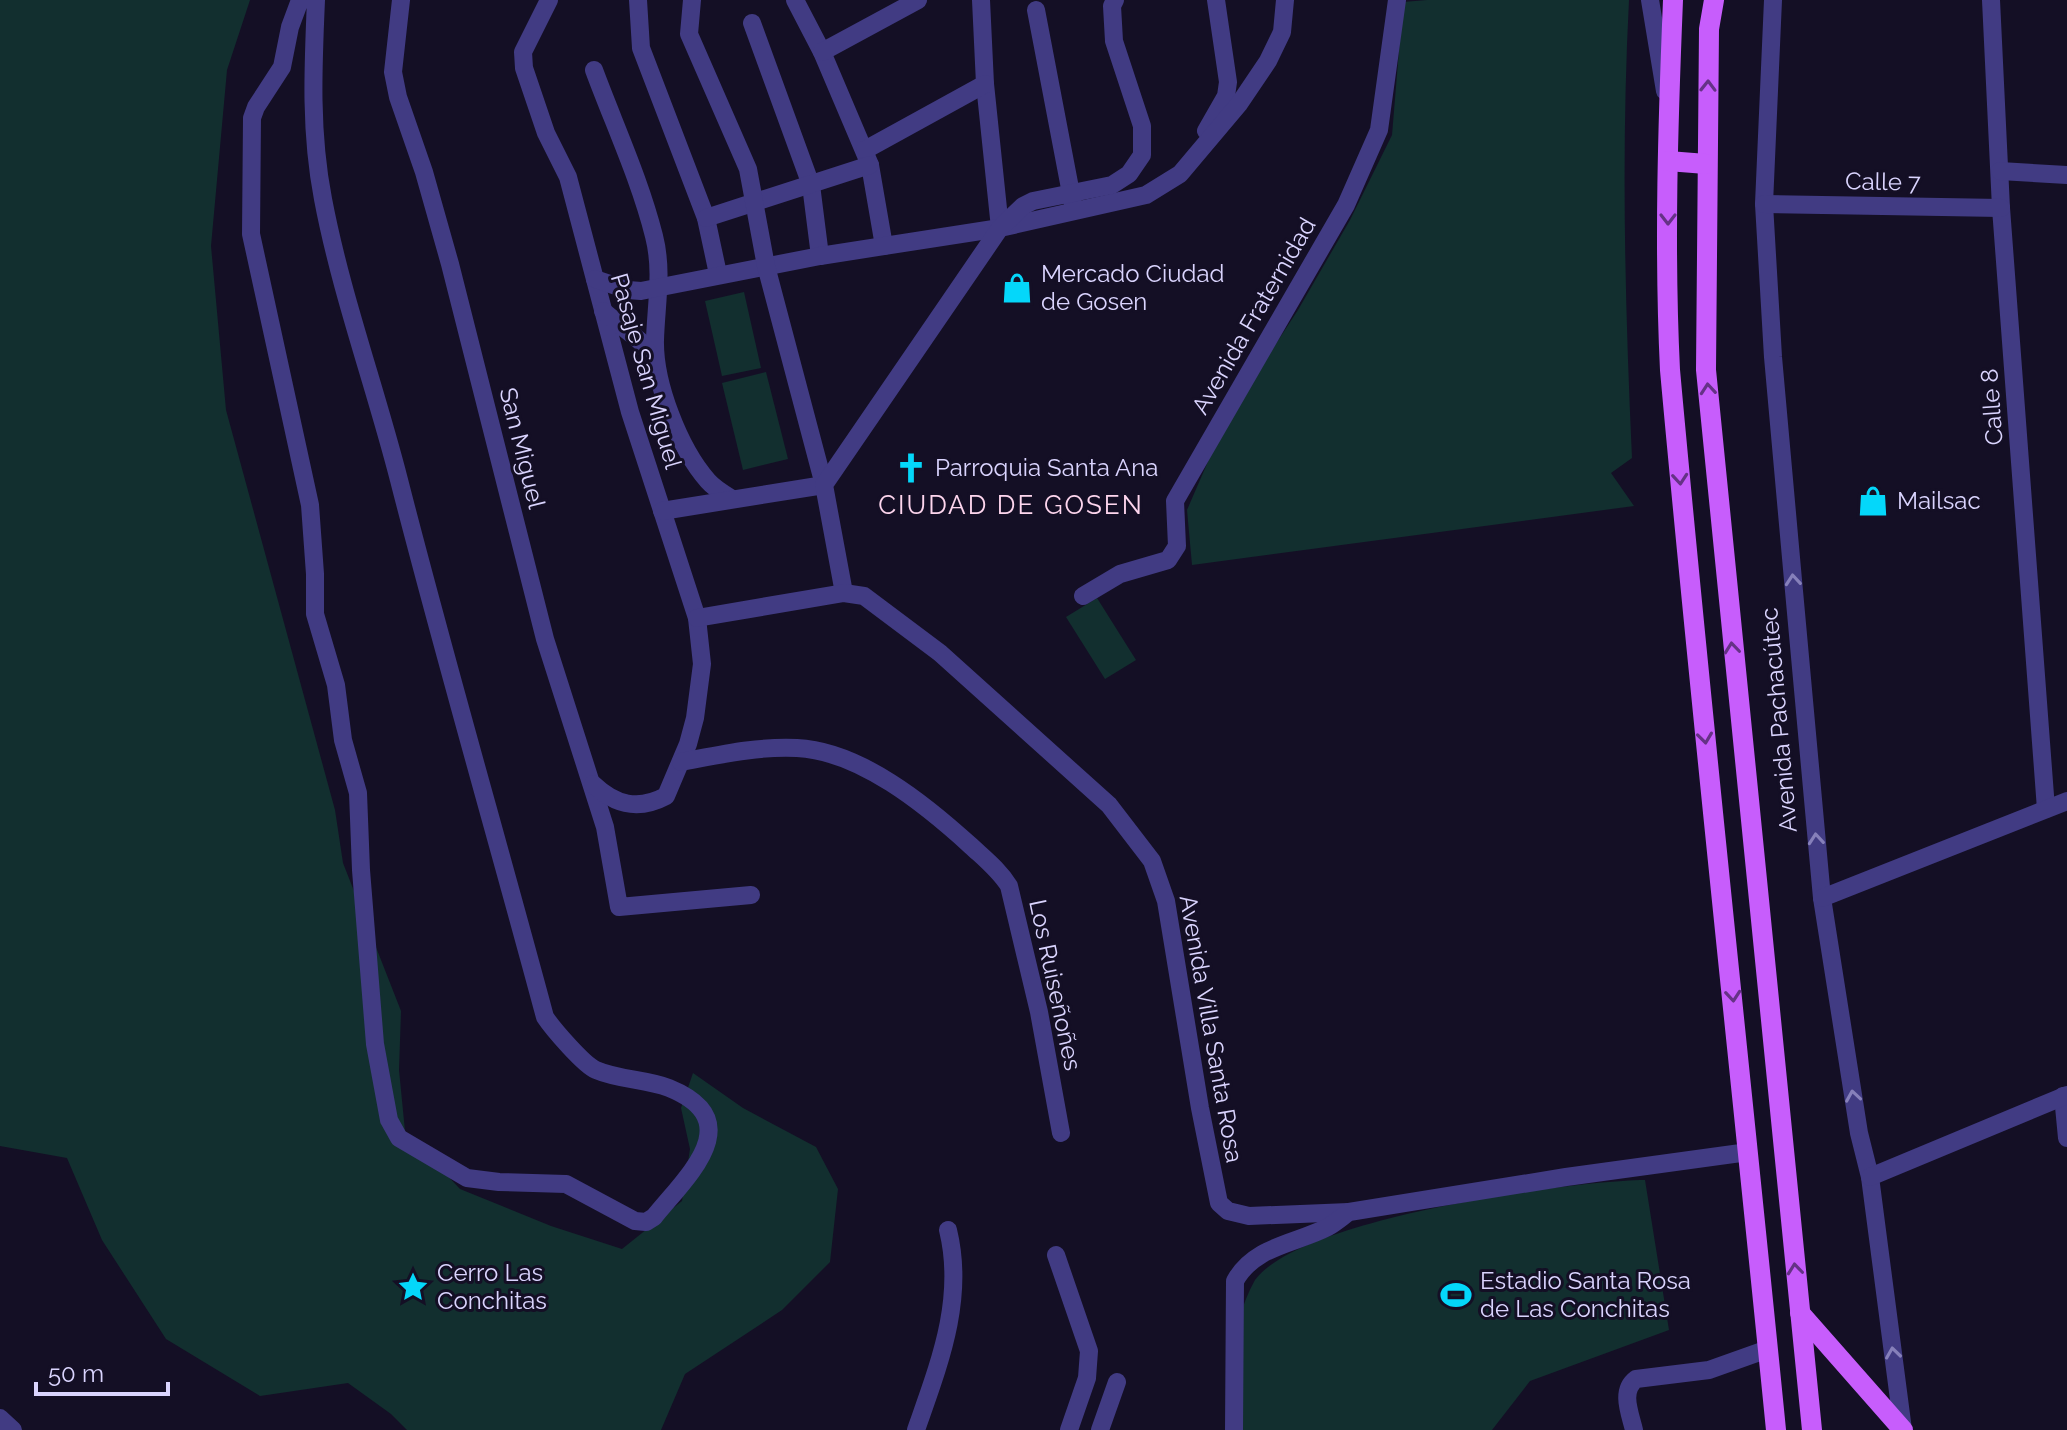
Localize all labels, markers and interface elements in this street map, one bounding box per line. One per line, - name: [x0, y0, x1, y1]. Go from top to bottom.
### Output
- one-way arrow: [1699, 79, 1717, 92]
- street label: Calle 7: [1845, 166, 1921, 197]
- street label: Avenida Fraternidad: [1185, 212, 1322, 419]
- one-way arrow: [1659, 213, 1677, 226]
- place label: Mercado Ciudad de Gosen: [1041, 259, 1224, 316]
- street label: Pasaje San Miguel: [605, 270, 688, 472]
- shop icon: Mercado Ciudad de Gosen: [1000, 271, 1034, 305]
- street label: Calle 8: [1974, 368, 2009, 446]
- one-way arrow: [1699, 382, 1716, 395]
- street label: San Miguel: [493, 384, 552, 512]
- church icon: Parroquia Santa Ana: [894, 451, 928, 485]
- place label: Parroquia Santa Ana: [935, 453, 1158, 482]
- one-way arrow: [1671, 473, 1688, 486]
- shop icon: Mailsac: [1856, 484, 1890, 518]
- place label: Mailsac: [1897, 486, 1981, 515]
- district label: CIUDAD DE GOSEN: [878, 490, 1144, 520]
- one-way arrow: [1784, 573, 1801, 586]
- street label: Avenida Pachacútec: [1754, 606, 1803, 834]
- one-way arrow: [1723, 641, 1740, 654]
- one-way arrow: [1697, 732, 1714, 745]
- one-way arrow: [1808, 832, 1825, 845]
- street label: Avenida Villa Santa Rosa: [1174, 893, 1249, 1165]
- street label: Los Ruiseñoñes: [1023, 897, 1088, 1073]
- one-way arrow: [1724, 990, 1741, 1003]
- one-way arrow: [1845, 1089, 1862, 1103]
- place label: Cerro Las Conchitas: [437, 1258, 547, 1315]
- one-way arrow: [1787, 1262, 1804, 1275]
- place label: Estadio Santa Rosa de Las Conchitas: [1480, 1266, 1691, 1323]
- place icon: Cerro Las Conchitas: [396, 1270, 430, 1304]
- sports icon: Estadio Santa Rosa de Las Conchitas: [1439, 1278, 1473, 1312]
- scale bar: [36, 1346, 168, 1396]
- one-way arrow: [1885, 1346, 1902, 1360]
- text: 50 m: [48, 1359, 104, 1388]

